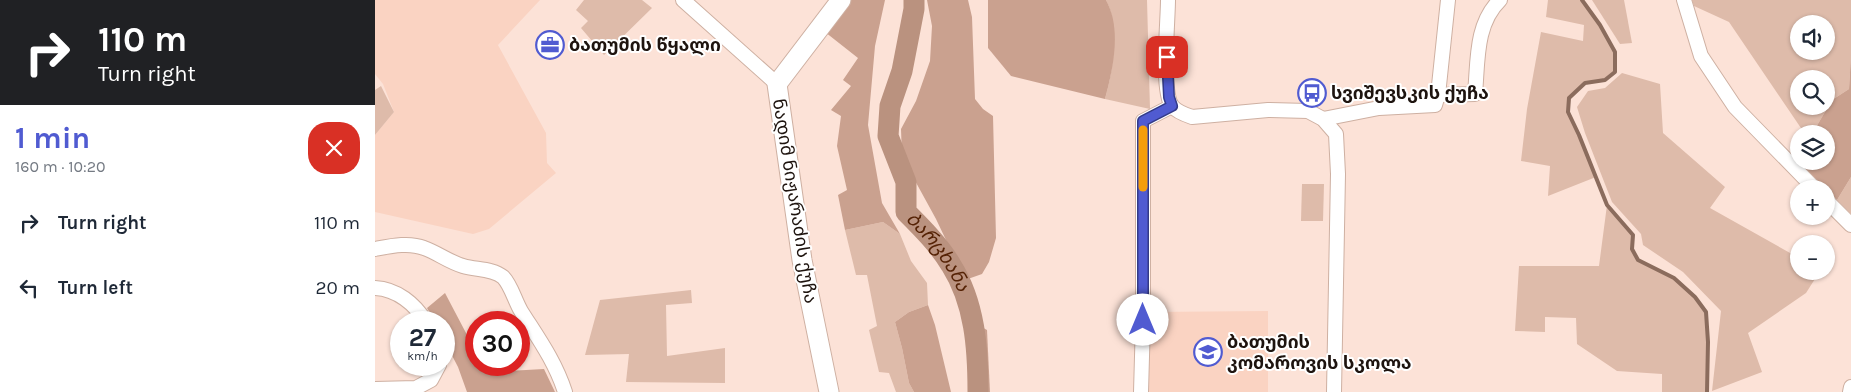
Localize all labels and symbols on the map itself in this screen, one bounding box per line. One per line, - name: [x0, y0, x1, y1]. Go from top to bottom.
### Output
- office icon: ბათუმის წყალი: [535, 30, 565, 60]
- place label: ბათუმის წყალი: [569, 34, 721, 56]
- pin: [1146, 36, 1188, 78]
- bus stop icon: სვიშევსკის ქუჩა: [1297, 78, 1327, 108]
- place label: სვიშევსკის ქუჩა: [1331, 82, 1489, 104]
- street label: ნადიმ ნიჟარაძის ქუჩა: [768, 97, 822, 305]
- water label: ბარცხანა: [901, 207, 974, 295]
- position arrow: [1116, 293, 1168, 345]
- speed limit sign: 30: [465, 311, 530, 376]
- place label: ბათუმის კომაროვის სკოლა: [1227, 331, 1412, 374]
- school or university icon: ბათუმის კომაროვის სკოლა: [1193, 337, 1223, 367]

